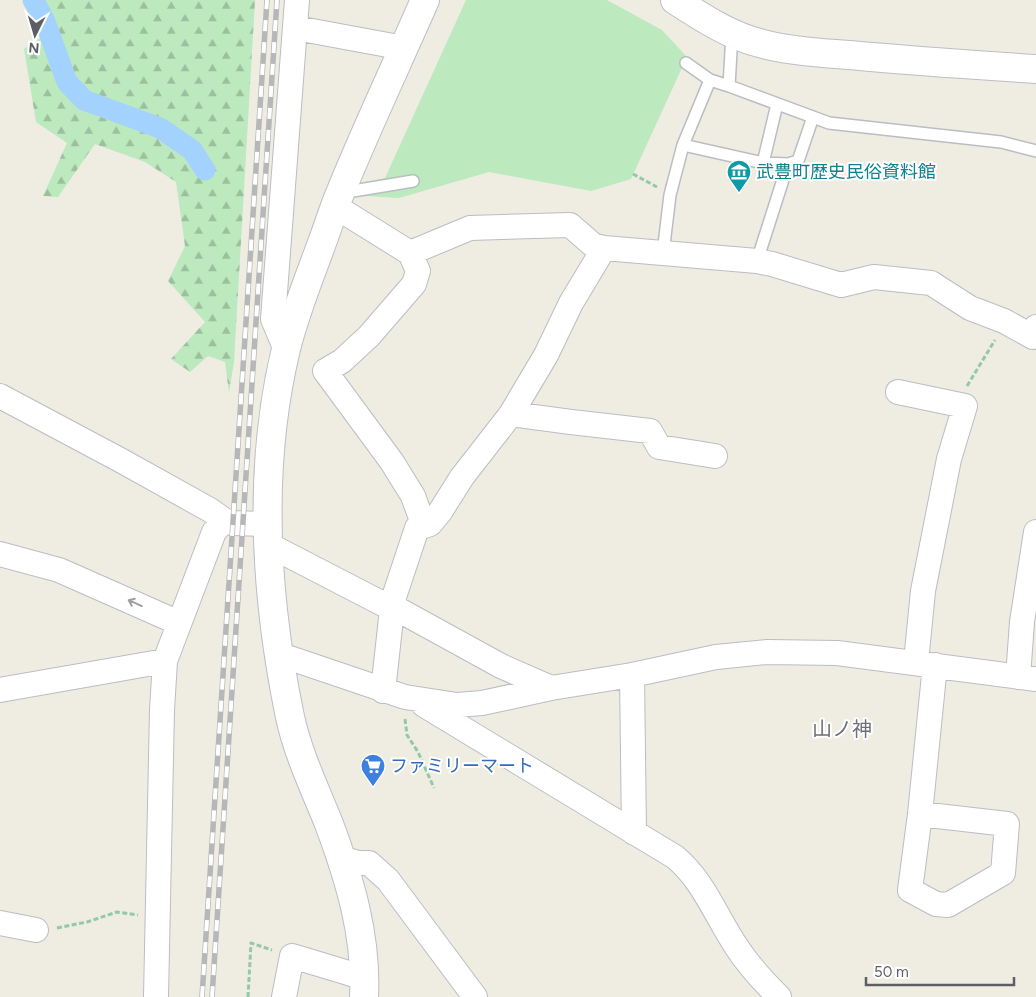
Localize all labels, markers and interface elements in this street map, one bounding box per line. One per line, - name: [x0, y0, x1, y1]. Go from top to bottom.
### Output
- north arrow: [10, 10, 60, 60]
- text: N: [28, 39, 40, 56]
- museum icon: 武豊町歴史民俗資料館: [726, 159, 752, 193]
- place label: 武豊町歴史民俗資料館: [756, 161, 936, 183]
- one-way arrow: [128, 598, 143, 607]
- district label: 山ノ神: [812, 717, 872, 741]
- supermarket icon: ファミリーマート: [360, 753, 386, 787]
- place label: ファミリーマート: [390, 755, 534, 777]
- scale bar: [866, 954, 1014, 986]
- text: 50 m: [874, 963, 909, 981]

